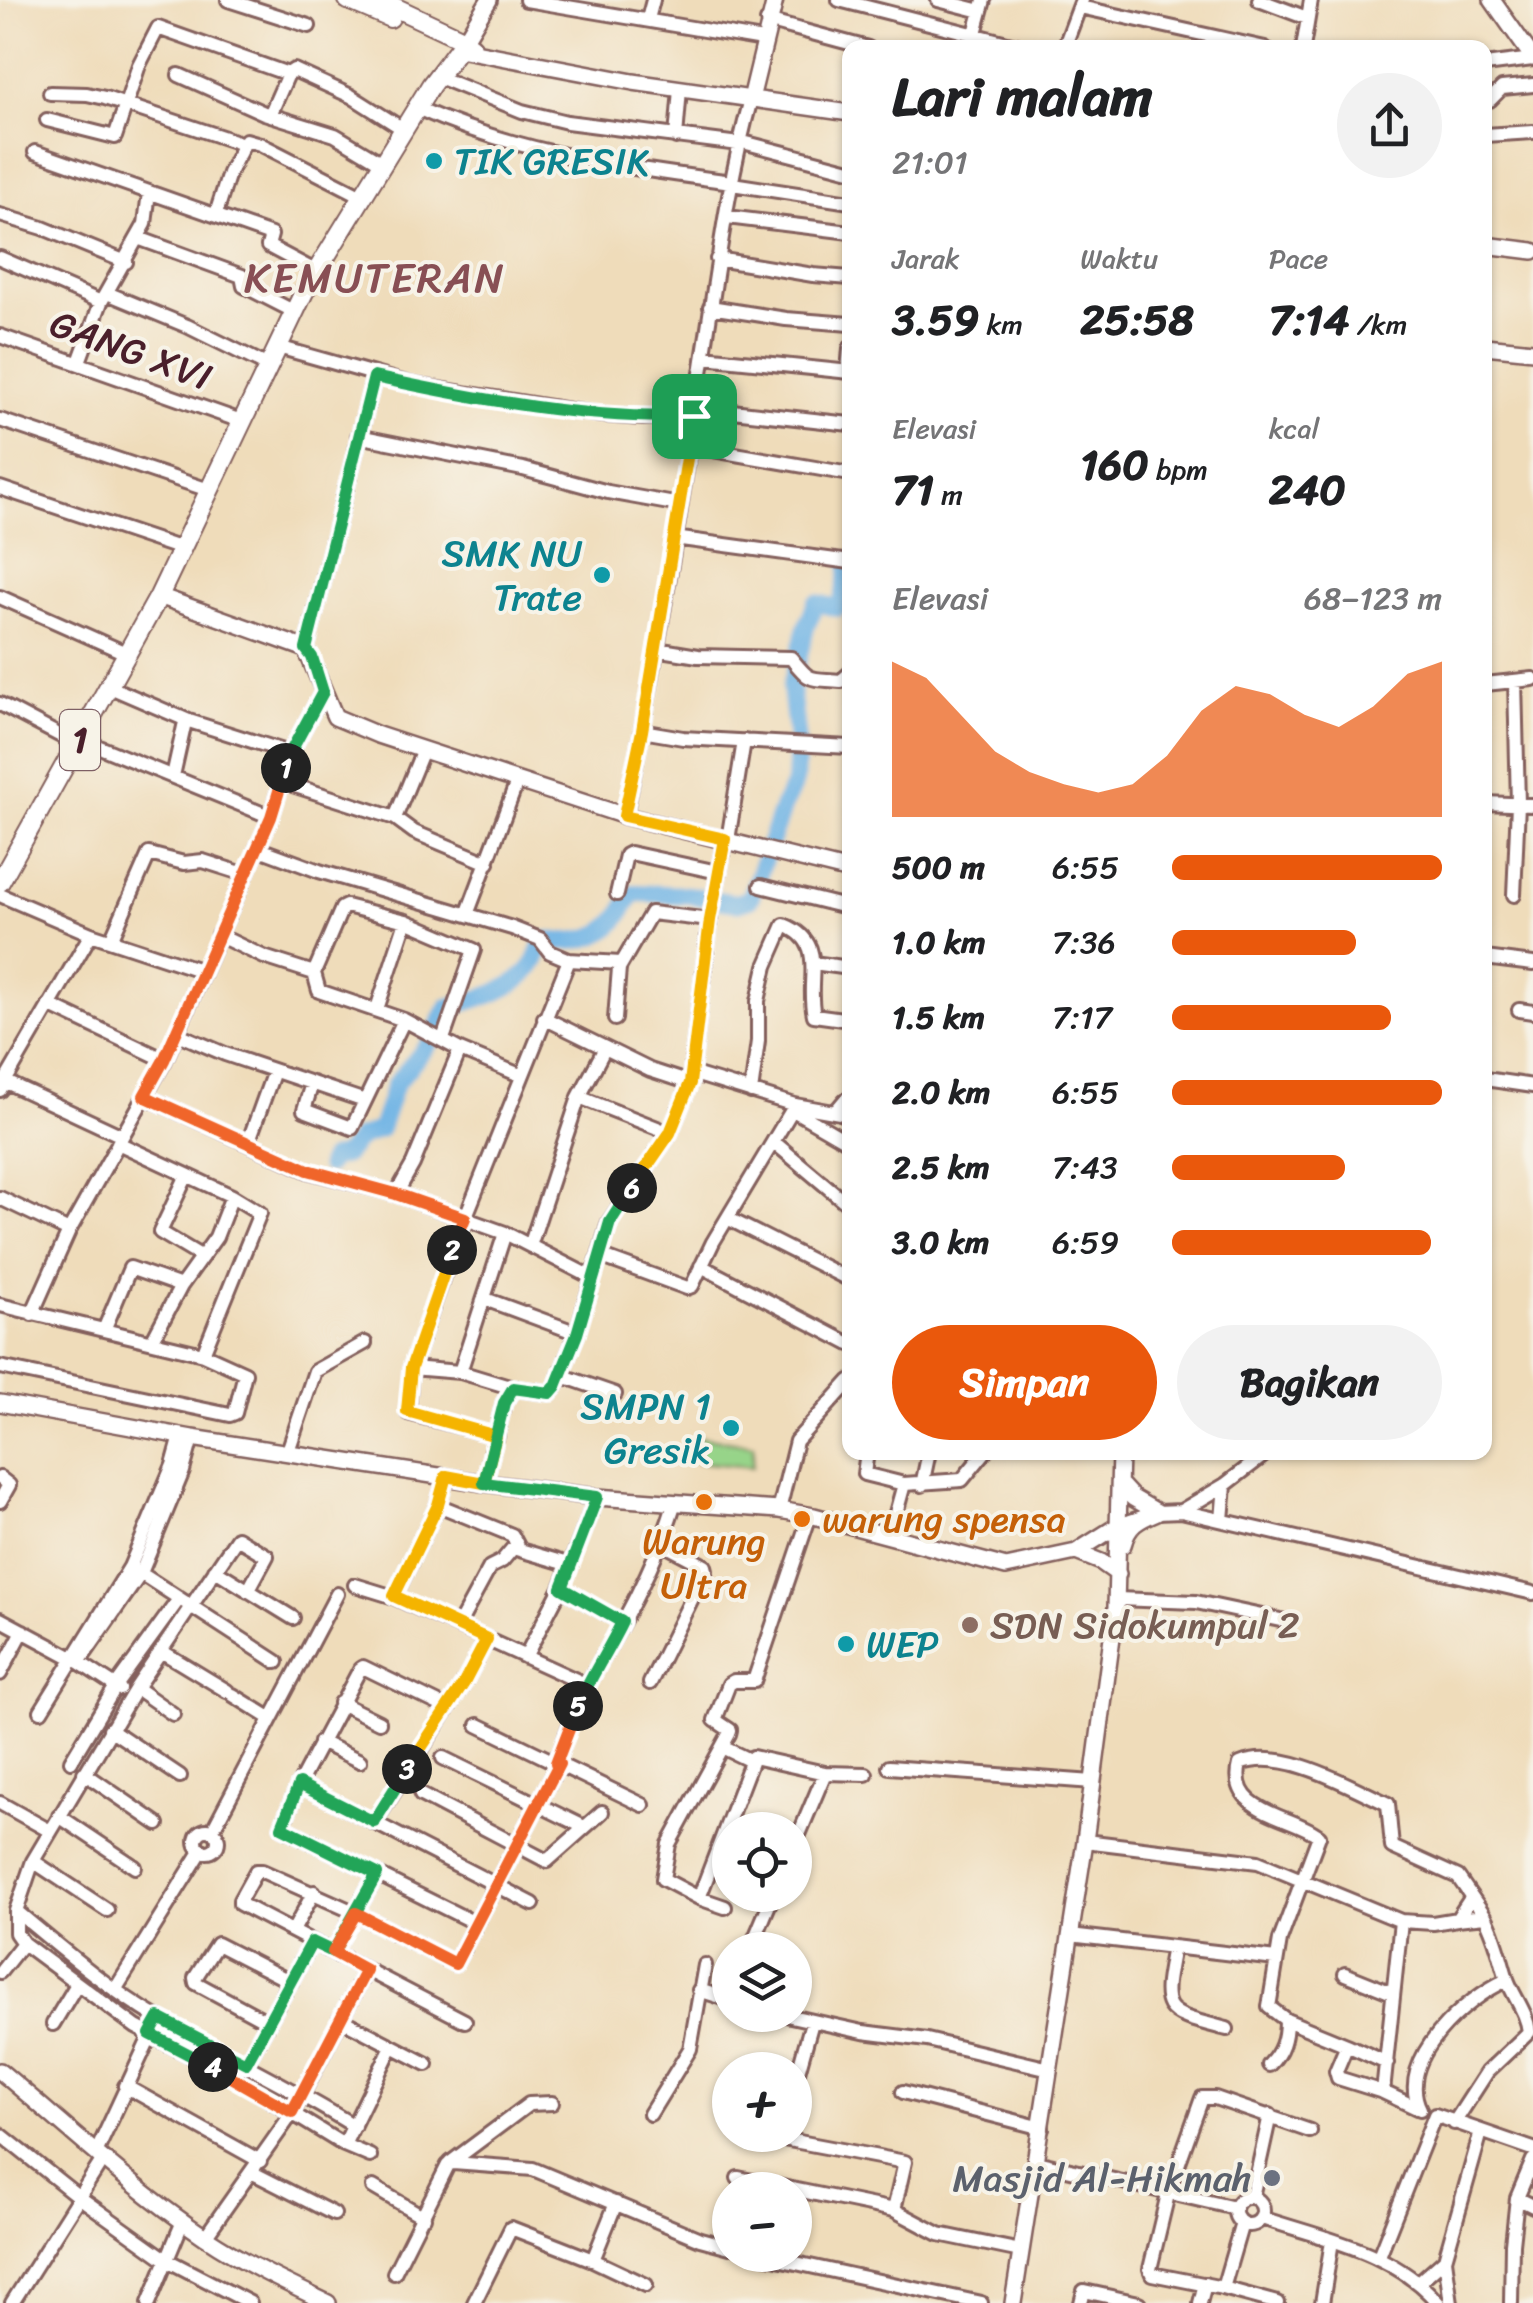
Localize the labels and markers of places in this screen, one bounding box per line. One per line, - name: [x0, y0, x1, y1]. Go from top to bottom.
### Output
- place label: TIK GRESIK: [454, 128, 650, 195]
- marker: TIK GRESIK: [423, 150, 445, 172]
- pin: [652, 374, 737, 459]
- place label: SMK NU Trate: [441, 520, 583, 631]
- marker: SMK NU Trate: [591, 564, 613, 586]
- pin: 1: [261, 743, 311, 793]
- pin: 6: [607, 1163, 657, 1213]
- pin: 2: [427, 1225, 477, 1275]
- place label: SMPN 1 Gresik: [580, 1373, 711, 1484]
- marker: SMPN 1 Gresik: [720, 1417, 742, 1439]
- place label: warung spensa: [822, 1486, 1066, 1553]
- marker: Warung Ultra: [693, 1491, 715, 1513]
- place label: Warung Ultra: [642, 1508, 766, 1619]
- marker: warung spensa: [791, 1508, 813, 1530]
- place label: SDN Sidokumpul 2: [990, 1592, 1300, 1659]
- place label: WEP: [866, 1611, 939, 1678]
- marker: SDN Sidokumpul 2: [959, 1614, 981, 1636]
- marker: WEP: [835, 1633, 857, 1655]
- pin: 5: [553, 1681, 603, 1731]
- pin: 3: [382, 1744, 432, 1794]
- pin: 4: [188, 2042, 238, 2092]
- place label: Masjid Al-Hikmah: [953, 2145, 1252, 2212]
- marker: Masjid Al-Hikmah: [1261, 2167, 1283, 2189]

